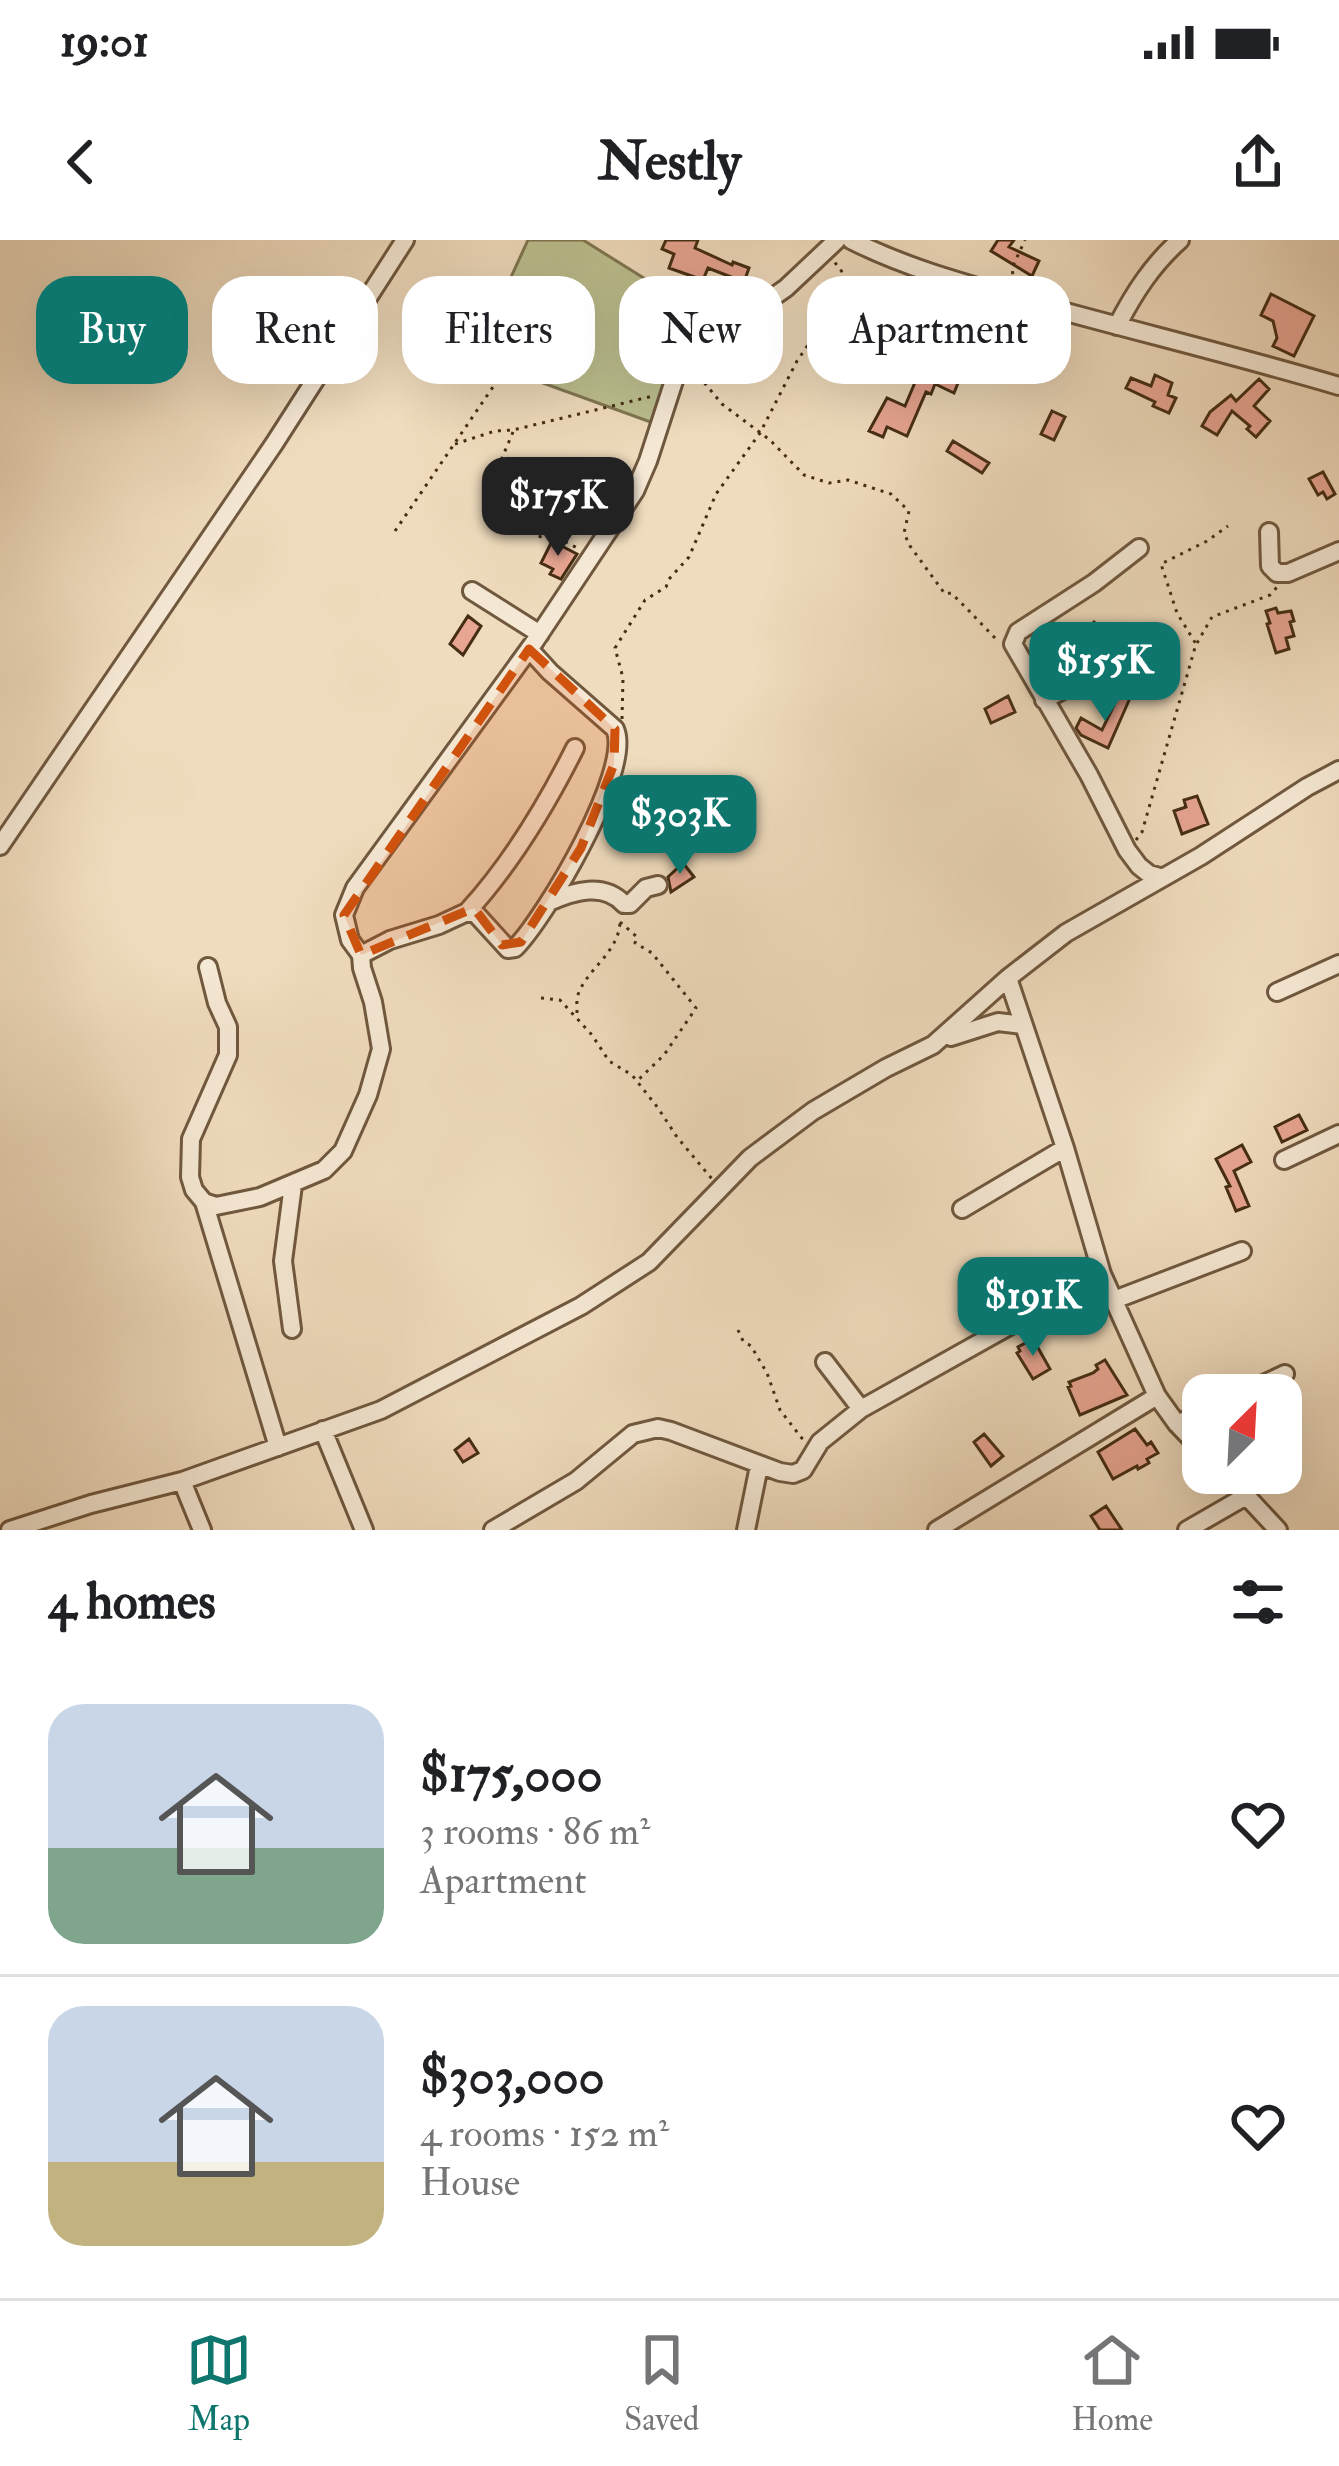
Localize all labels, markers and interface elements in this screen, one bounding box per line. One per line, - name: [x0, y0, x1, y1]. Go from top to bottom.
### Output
- text: 19:01: [60, 14, 149, 70]
- text: Nestly: [598, 128, 741, 196]
- icon: back: [48, 129, 114, 195]
- icon: share: [1225, 129, 1291, 195]
- chip: Buy: [36, 276, 188, 384]
- chip: Rent: [212, 276, 378, 384]
- chip: Filters: [402, 276, 595, 384]
- chip: New: [619, 276, 783, 384]
- chip: Apartment: [807, 276, 1071, 384]
- pin: $175K: [474, 457, 642, 559]
- text: $175K: [509, 471, 607, 520]
- pin: $155K: [1021, 622, 1189, 724]
- text: $155K: [1056, 636, 1154, 685]
- pin: $303K: [596, 775, 764, 877]
- text: $303K: [630, 789, 730, 838]
- pin: $191K: [949, 1257, 1117, 1359]
- text: $191K: [985, 1271, 1081, 1320]
- north arrow: [1182, 1374, 1302, 1494]
- map controls: [1182, 1374, 1302, 1494]
- icon: filters: [1225, 1569, 1291, 1635]
- text: 4 homes: [48, 1570, 216, 1634]
- text: $175,000: [420, 1743, 603, 1807]
- icon: home: [144, 1752, 288, 1896]
- icon: heart: [1225, 1791, 1291, 1857]
- text: 3 rooms · 86 m²: [420, 1807, 650, 1856]
- text: Apartment: [420, 1856, 587, 1905]
- text: $303,000: [420, 2045, 605, 2109]
- icon: home: [144, 2054, 288, 2198]
- icon: heart: [1225, 2093, 1291, 2159]
- text: 4 rooms · 152 m²: [420, 2109, 669, 2158]
- text: House: [420, 2158, 520, 2207]
- tab: Map: [186, 2327, 252, 2440]
- tab: Saved: [624, 2327, 699, 2440]
- tab: Home: [1071, 2327, 1153, 2440]

